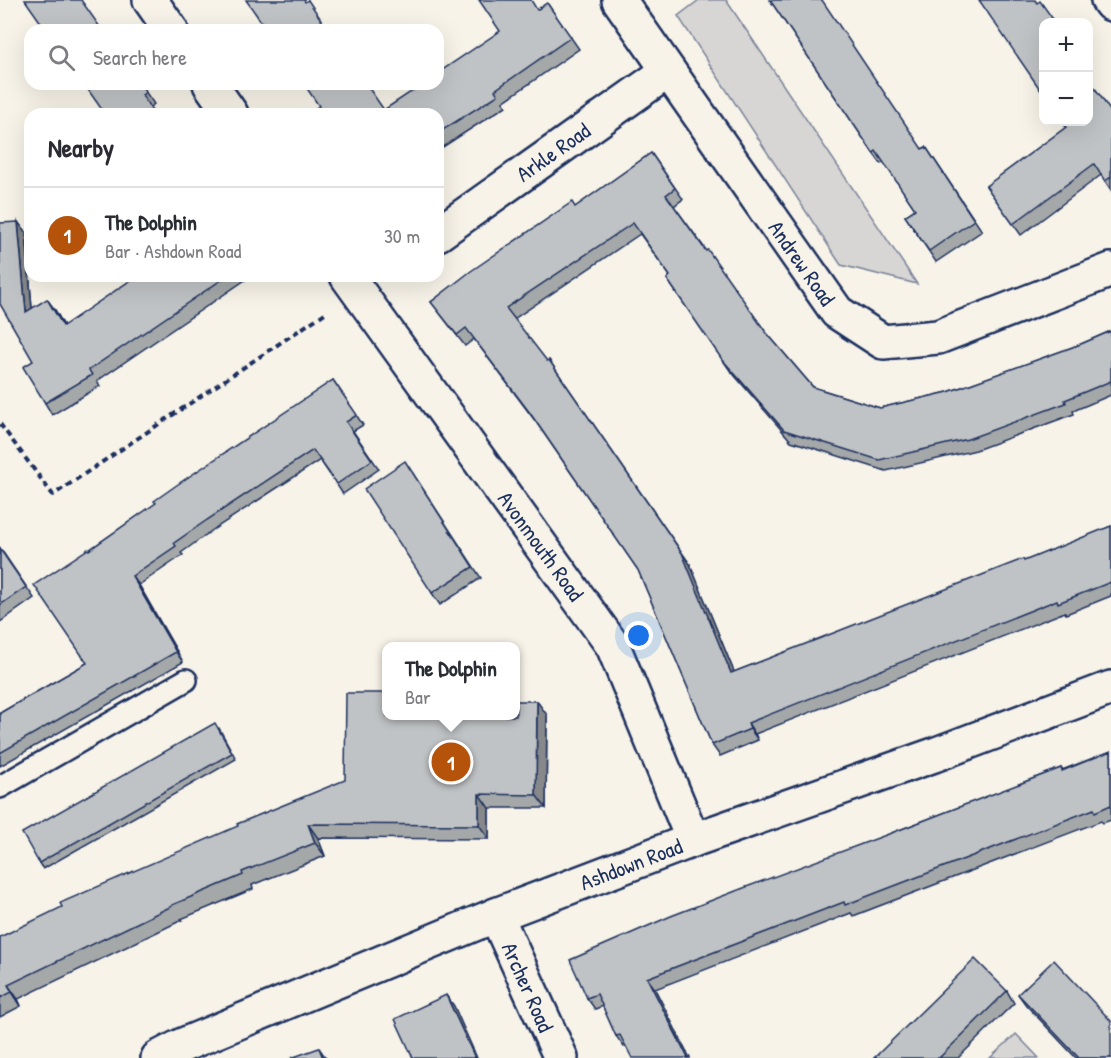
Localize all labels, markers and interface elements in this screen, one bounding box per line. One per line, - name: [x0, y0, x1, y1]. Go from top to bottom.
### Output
- map controls: [1039, 18, 1093, 126]
- button: +: [1039, 18, 1093, 72]
- search box: [24, 24, 444, 90]
- icon: search: [45, 41, 78, 74]
- text: Search here: [93, 42, 187, 72]
- button: −: [1039, 72, 1093, 126]
- street label: Arkle Road: [510, 115, 596, 188]
- text: Nearby: [48, 130, 114, 165]
- text: The Dolphin: [105, 207, 197, 237]
- street label: Andrew Road: [762, 214, 843, 312]
- text: 1: [64, 222, 71, 249]
- text: 30 m: [384, 222, 420, 249]
- text: Bar · Ashdown Road: [105, 237, 241, 264]
- street label: Avonmouth Road: [491, 485, 591, 607]
- your location: [624, 621, 653, 650]
- popup: [382, 642, 520, 720]
- text: The Dolphin: [405, 653, 497, 683]
- text: Bar: [405, 683, 431, 710]
- pin: 1: [432, 740, 470, 784]
- street label: Ashdown Road: [576, 831, 687, 897]
- street label: Archer Road: [495, 937, 561, 1037]

